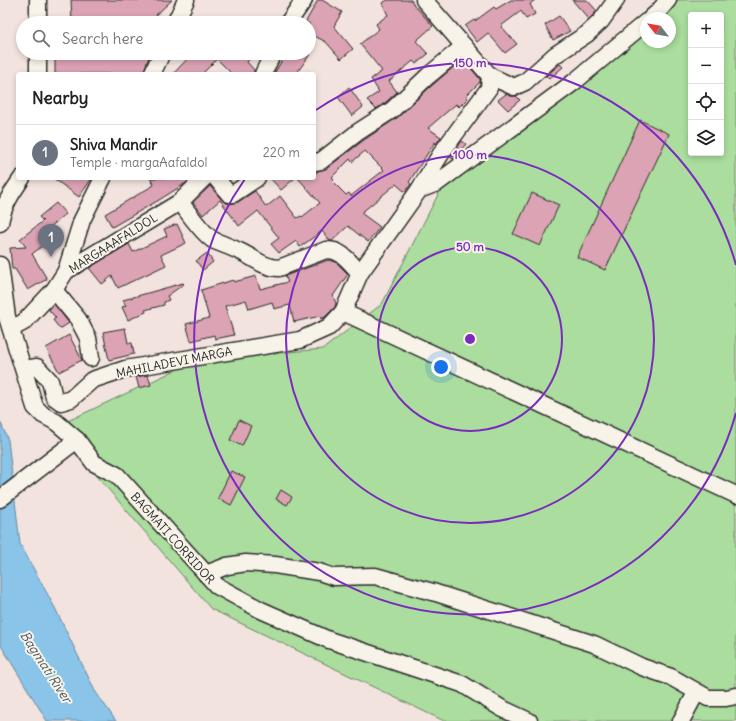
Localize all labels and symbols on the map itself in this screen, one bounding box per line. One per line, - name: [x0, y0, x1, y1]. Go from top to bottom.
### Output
- north arrow: [640, 12, 676, 48]
- text: 150 m: [454, 55, 487, 70]
- text: 100 m: [453, 147, 487, 162]
- street label: MARGAAAFALDOL: [66, 209, 160, 276]
- pin: 1: [38, 224, 64, 257]
- text: 50 m: [456, 239, 485, 254]
- centre of rings: [463, 332, 477, 346]
- street label: MAHILADEVI MARGA: [115, 343, 234, 381]
- your location: [431, 357, 451, 377]
- street label: BAGMATI CORRIDOR: [128, 489, 218, 587]
- water label: Bagmati River: [16, 628, 76, 707]

